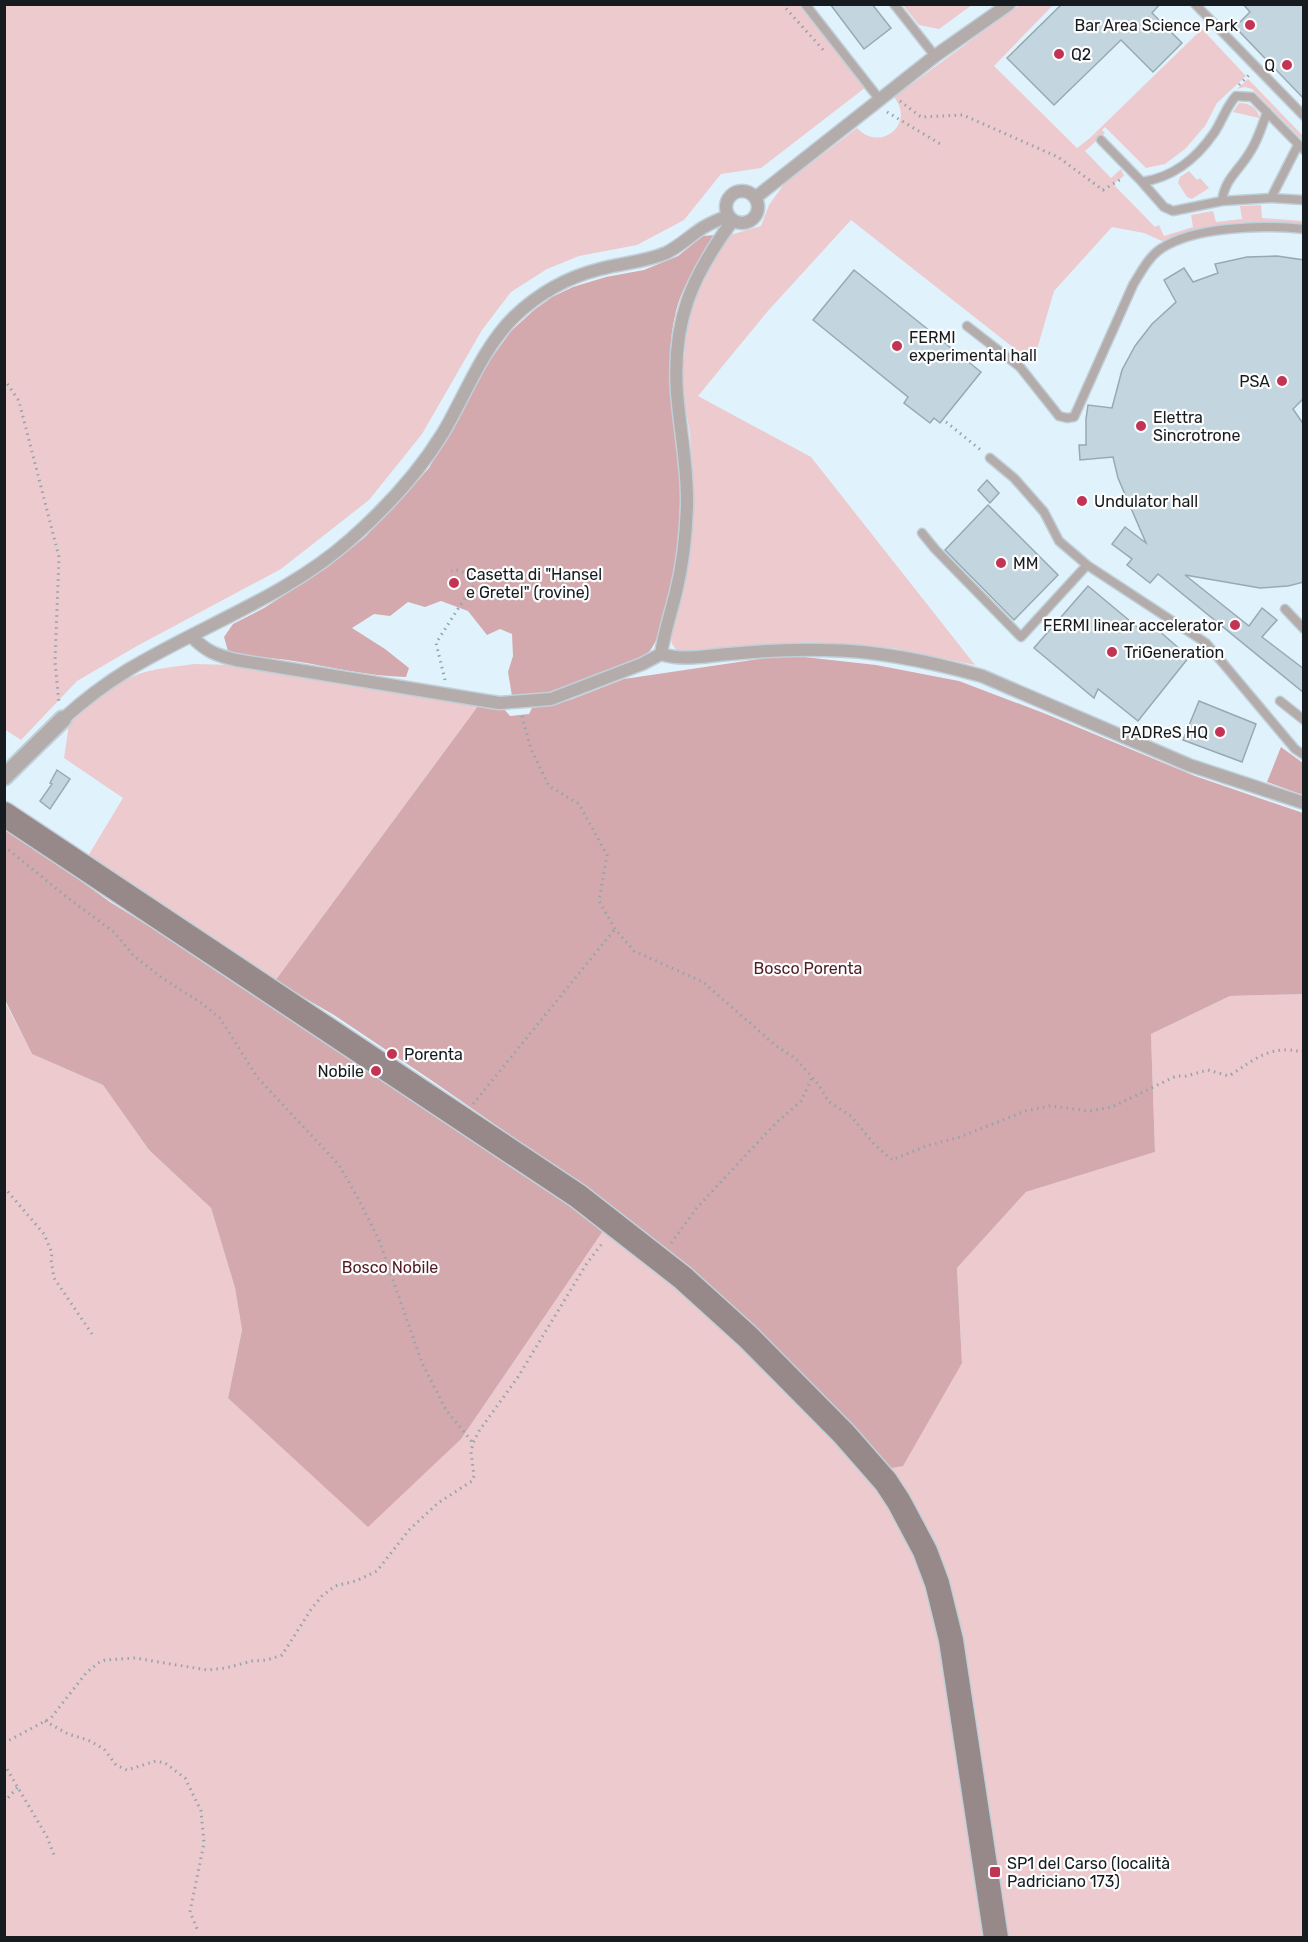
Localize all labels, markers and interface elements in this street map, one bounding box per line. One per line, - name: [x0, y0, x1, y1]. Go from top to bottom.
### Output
- place label: Bar Area Science Park: [1075, 16, 1239, 35]
- marker: Bar Area Science Park: [1243, 18, 1257, 32]
- place label: Q2: [1071, 45, 1091, 64]
- marker: Q2: [1052, 47, 1066, 61]
- place label: Q: [1264, 56, 1275, 75]
- marker: Q: [1280, 58, 1294, 72]
- place label: FERMI experimental hall: [909, 328, 1037, 365]
- marker: FERMI experimental hall: [890, 339, 904, 353]
- place label: PSA: [1239, 372, 1270, 391]
- marker: PSA: [1275, 374, 1289, 388]
- place label: Elettra Sincrotrone: [1153, 408, 1240, 445]
- marker: Elettra Sincrotrone: [1134, 419, 1148, 433]
- place label: Undulator hall: [1094, 492, 1198, 511]
- marker: Undulator hall: [1075, 494, 1089, 508]
- place label: MM: [1013, 554, 1038, 573]
- marker: MM: [994, 556, 1008, 570]
- place label: Casetta di "Hansel e Gretel" (rovine): [466, 565, 602, 602]
- marker: Casetta di "Hansel e Gretel" (rovine): [447, 576, 461, 590]
- place label: FERMI linear accelerator: [1043, 616, 1223, 635]
- marker: FERMI linear accelerator: [1228, 618, 1242, 632]
- place label: TriGeneration: [1124, 643, 1224, 662]
- marker: TriGeneration: [1105, 645, 1119, 659]
- place label: PADReS HQ: [1121, 723, 1208, 742]
- marker: PADReS HQ: [1213, 725, 1227, 739]
- park label: Bosco Porenta: [754, 959, 862, 978]
- place label: Porenta: [404, 1045, 463, 1064]
- marker: Porenta: [385, 1047, 399, 1061]
- place label: Nobile: [317, 1062, 364, 1081]
- marker: Nobile: [369, 1064, 383, 1078]
- park label: Bosco Nobile: [342, 1258, 438, 1277]
- place label: SP1 del Carso (località Padriciano 173): [1007, 1854, 1170, 1891]
- marker: SP1 del Carso (località Padriciano 173): [988, 1865, 1002, 1879]

